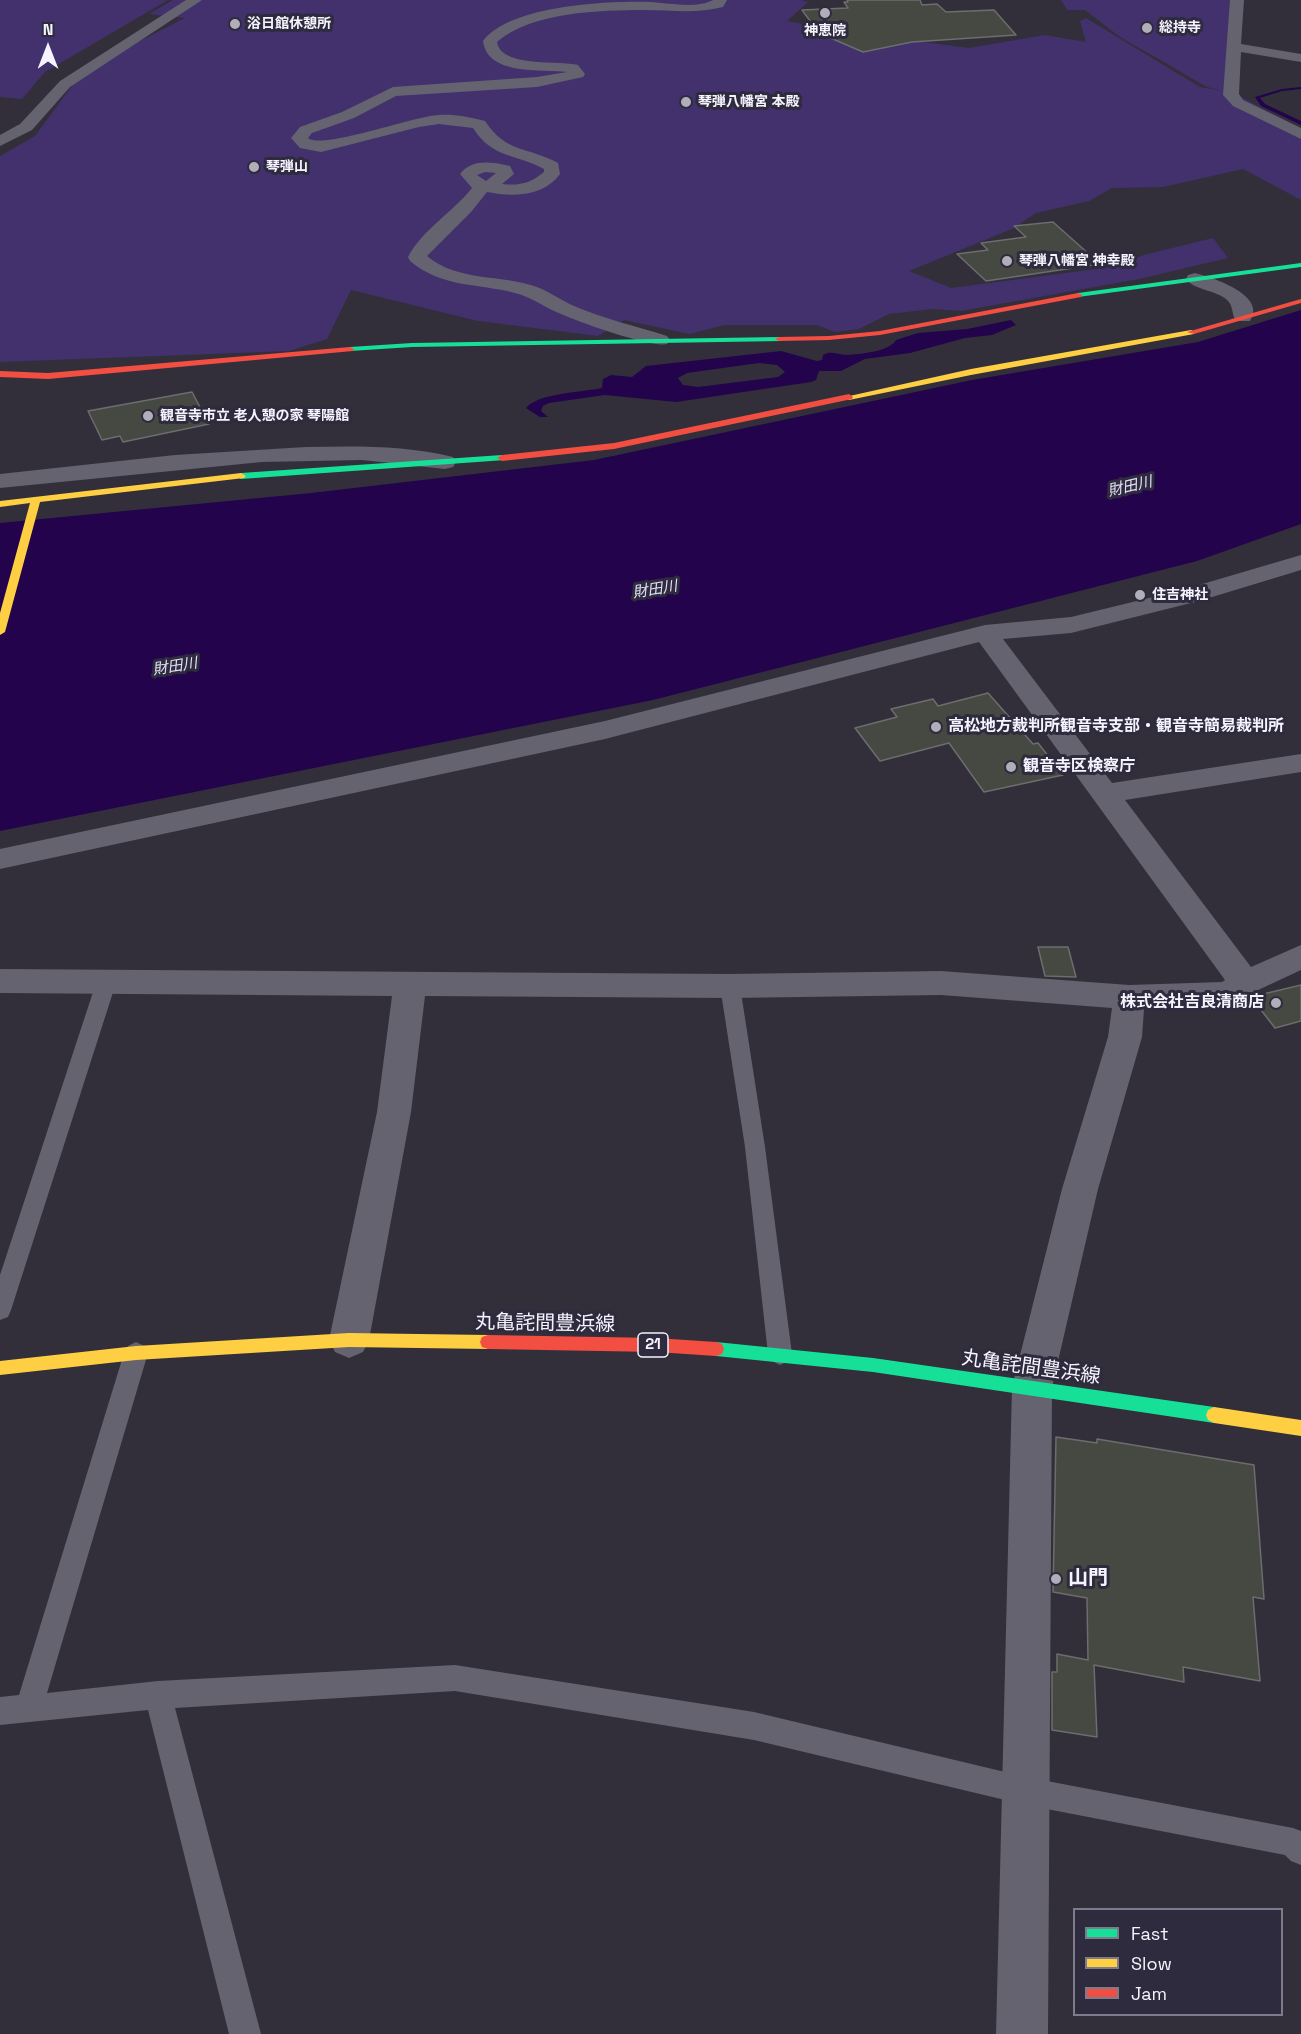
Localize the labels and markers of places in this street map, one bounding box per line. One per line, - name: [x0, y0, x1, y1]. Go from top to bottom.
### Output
- marker: 神恵院: [818, 6, 832, 20]
- place label: 浴日館休憩所: [247, 16, 331, 32]
- marker: 浴日館休憩所: [228, 17, 242, 31]
- place label: 総持寺: [1159, 20, 1201, 36]
- marker: 総持寺: [1140, 21, 1154, 35]
- place label: 神恵院: [804, 23, 846, 39]
- place label: 琴弾八幡宮 本殿: [698, 94, 800, 110]
- marker: 琴弾八幡宮 本殿: [679, 95, 693, 109]
- place label: 琴弾山: [266, 159, 308, 175]
- marker: 琴弾山: [247, 160, 261, 174]
- place label: 琴弾八幡宮 神幸殿: [1019, 253, 1135, 269]
- marker: 琴弾八幡宮 神幸殿: [1000, 254, 1014, 268]
- place label: 観音寺市立 老人憩の家 琴陽館: [160, 408, 349, 424]
- marker: 観音寺市立 老人憩の家 琴陽館: [141, 409, 155, 423]
- place label: 住吉神社: [1152, 587, 1208, 603]
- marker: 住吉神社: [1133, 588, 1147, 602]
- place label: 高松地方裁判所観音寺支部・観音寺簡易裁判所: [948, 717, 1284, 737]
- marker: 高松地方裁判所観音寺支部・観音寺簡易裁判所: [929, 720, 943, 734]
- place label: 観音寺区検察庁: [1023, 757, 1135, 777]
- marker: 観音寺区検察庁: [1004, 760, 1018, 774]
- place label: 株式会社吉良清商店: [1120, 993, 1264, 1013]
- marker: 株式会社吉良清商店: [1269, 996, 1283, 1010]
- place label: 山門: [1068, 1567, 1108, 1591]
- marker: 山門: [1049, 1572, 1063, 1586]

